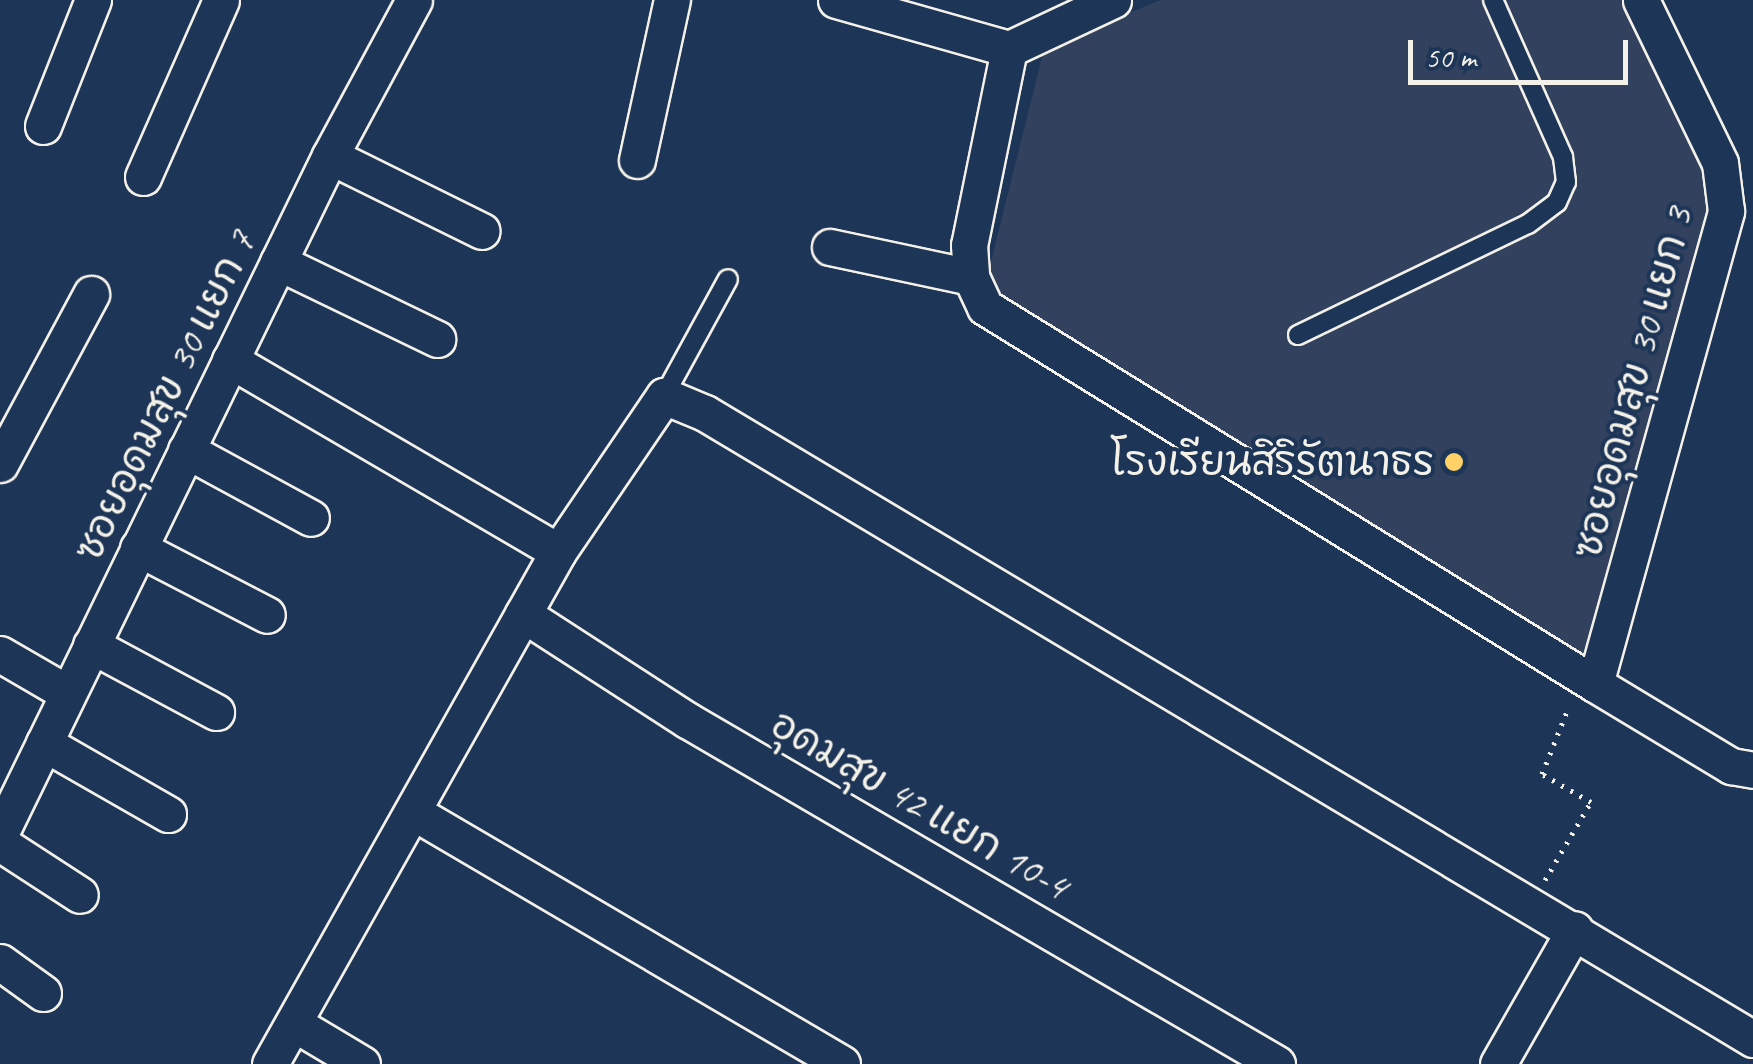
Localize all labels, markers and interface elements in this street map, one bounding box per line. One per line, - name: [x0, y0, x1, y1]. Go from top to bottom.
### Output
- scale bar: [1413, 20, 1633, 82]
- text: 50 m: [1425, 38, 1476, 76]
- street label: ซอยอุดมสุข 30 แยก 3: [1563, 202, 1703, 564]
- street label: ซอยอุดมสุข 30 แยก 7: [64, 223, 266, 569]
- place label: โรงเรียนสิริรัตนาธร: [1110, 438, 1434, 486]
- marker: โรงเรียนสิริรัตนาธร: [1443, 451, 1465, 473]
- street label: อุดมสุข 42 แยก 10-4: [763, 700, 1077, 910]

